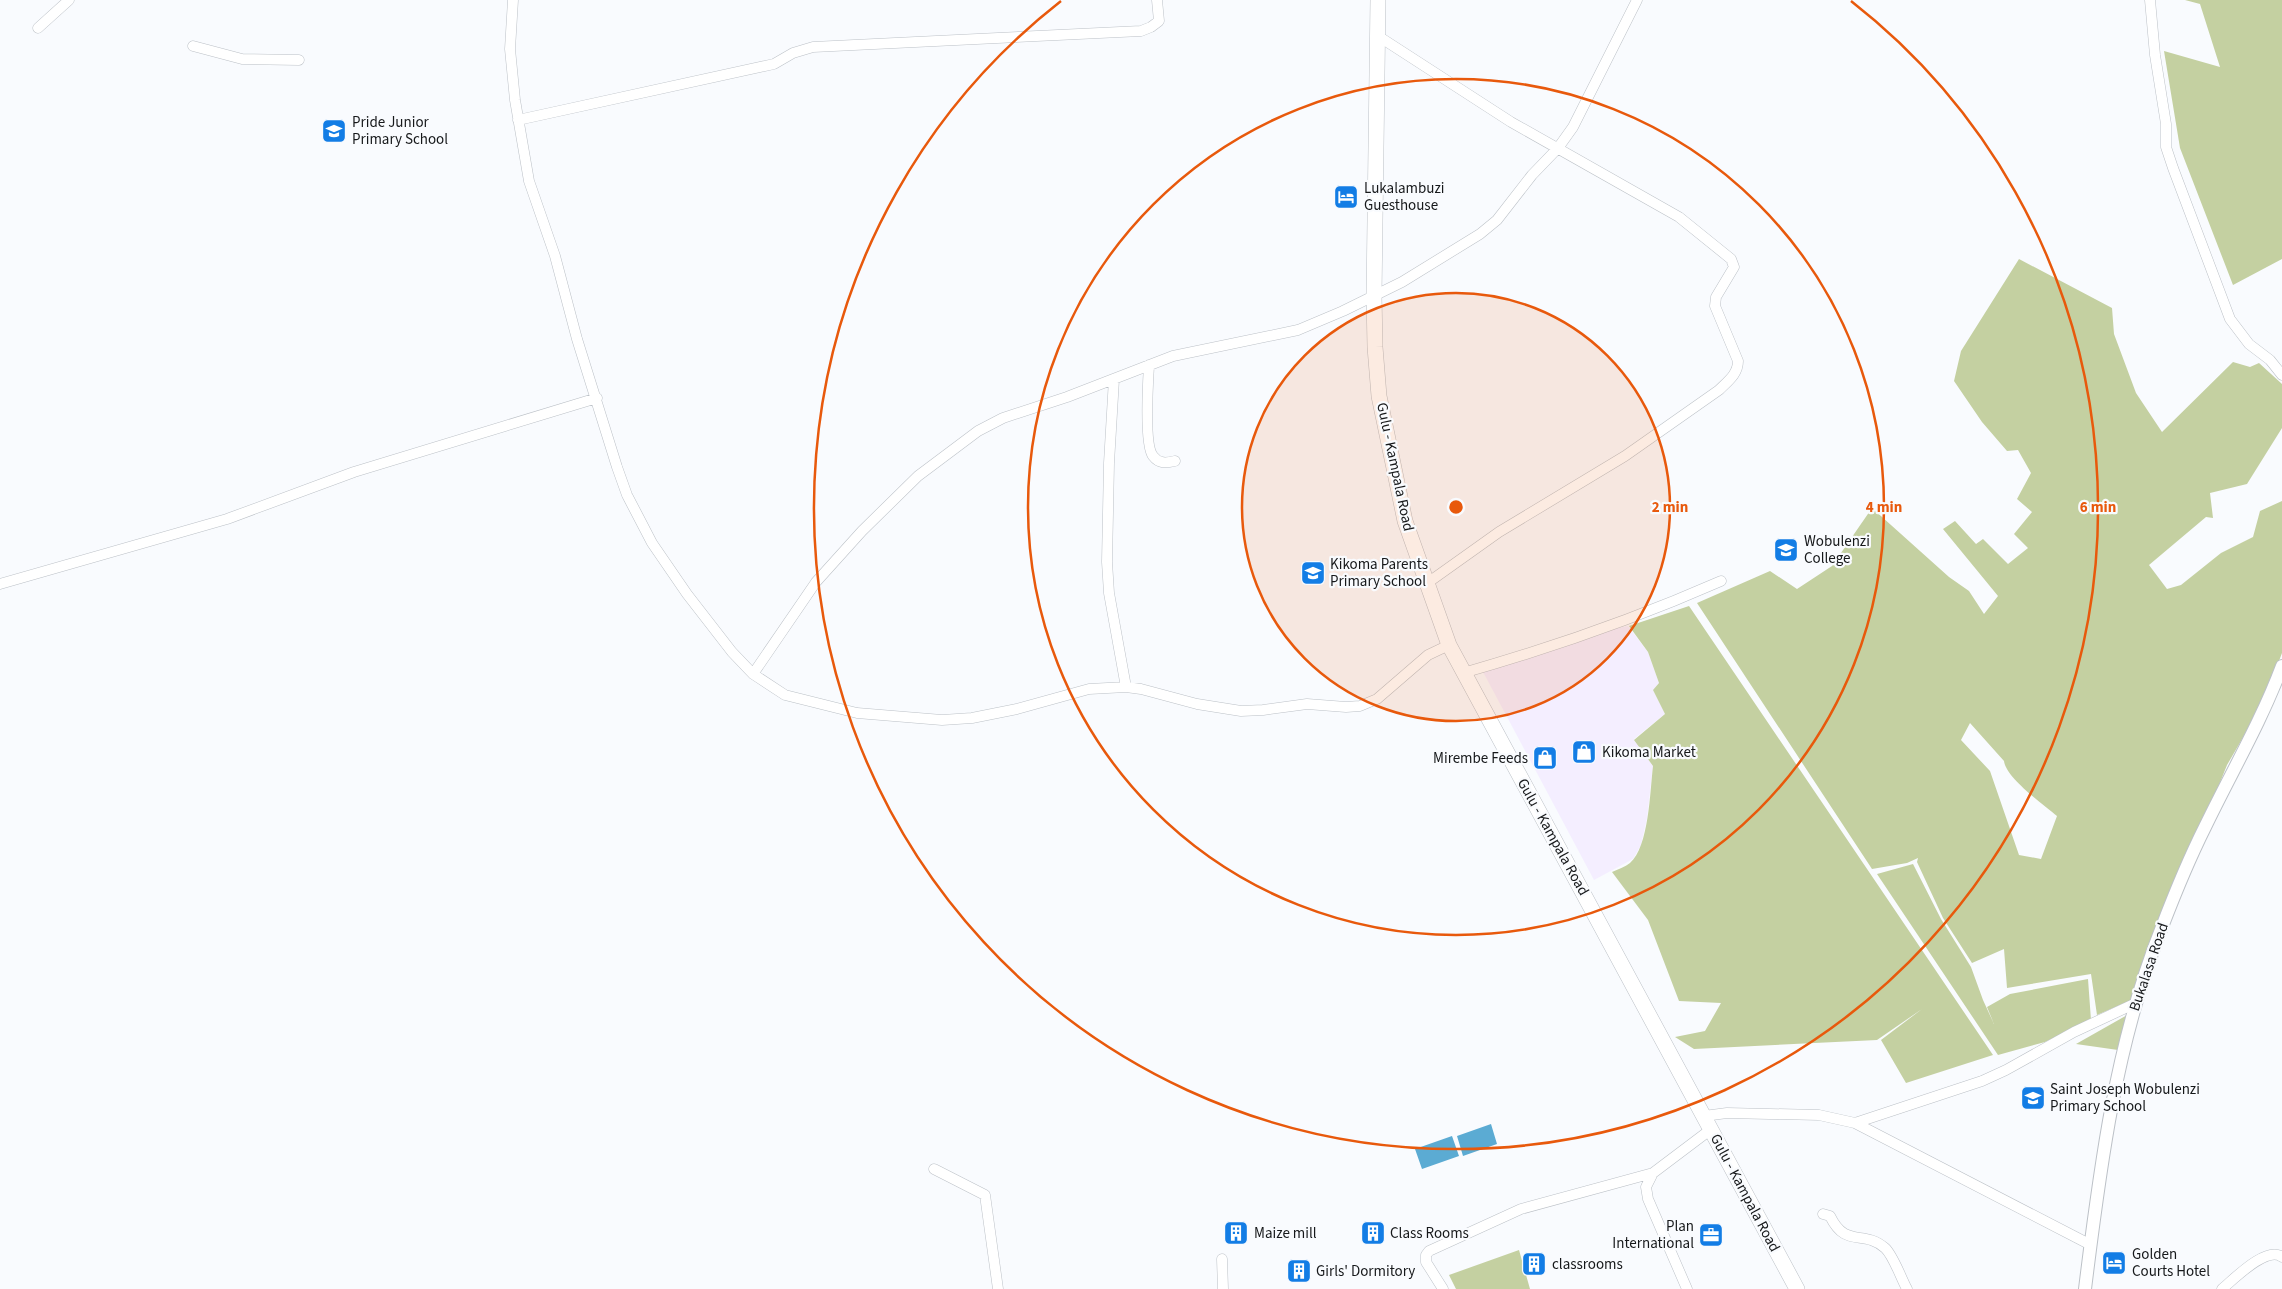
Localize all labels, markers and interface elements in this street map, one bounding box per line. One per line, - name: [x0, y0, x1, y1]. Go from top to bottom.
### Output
- place label: Pride Junior Primary School: [352, 112, 448, 150]
- school or university icon: Pride Junior Primary School: [321, 118, 347, 144]
- place label: Lukalambuzi Guesthouse: [1364, 178, 1444, 216]
- hotel icon: Lukalambuzi Guesthouse: [1333, 184, 1359, 210]
- street label: Gulu - Kampala Road: [1371, 401, 1419, 533]
- text: 2 min: [1652, 497, 1688, 518]
- text: 4 min: [1866, 497, 1902, 518]
- text: 6 min: [2080, 497, 2116, 518]
- centre of rings: [1447, 498, 1465, 516]
- place label: Wobulenzi College: [1804, 531, 1870, 569]
- school or university icon: Wobulenzi College: [1773, 537, 1799, 563]
- place label: Kikoma Parents Primary School: [1330, 554, 1428, 592]
- school or university icon: Kikoma Parents Primary School: [1300, 560, 1326, 586]
- shop icon: Kikoma Market: [1571, 739, 1597, 765]
- place label: Kikoma Market: [1602, 742, 1696, 763]
- shop icon: Mirembe Feeds: [1532, 745, 1558, 771]
- place label: Mirembe Feeds: [1433, 748, 1528, 769]
- street label: Gulu - Kampala Road: [1512, 775, 1594, 899]
- street label: Bukalasa Road: [2124, 920, 2174, 1014]
- place label: Saint Joseph Wobulenzi Primary School: [2050, 1079, 2200, 1117]
- school or university icon: Saint Joseph Wobulenzi Primary School: [2020, 1085, 2046, 1111]
- street label: Gulu - Kampala Road: [1705, 1130, 1785, 1256]
- place label: Plan International: [1612, 1216, 1694, 1254]
- building icon: Maize mill: [1223, 1220, 1249, 1246]
- building icon: Class Rooms: [1360, 1220, 1386, 1246]
- office icon: Plan International: [1698, 1222, 1724, 1248]
- place label: Maize mill: [1254, 1223, 1317, 1244]
- place label: Class Rooms: [1390, 1223, 1469, 1244]
- place label: Golden Courts Hotel: [2132, 1244, 2210, 1282]
- hotel icon: Golden Courts Hotel: [2101, 1250, 2127, 1276]
- building icon: classrooms: [1521, 1251, 1547, 1277]
- place label: classrooms: [1552, 1254, 1623, 1275]
- building icon: Girls' Dormitory: [1286, 1258, 1312, 1284]
- place label: Girls' Dormitory: [1316, 1261, 1415, 1282]

